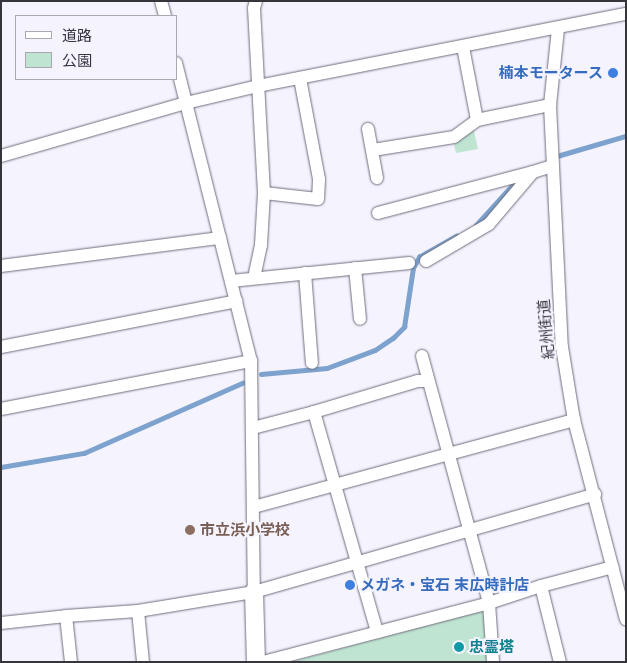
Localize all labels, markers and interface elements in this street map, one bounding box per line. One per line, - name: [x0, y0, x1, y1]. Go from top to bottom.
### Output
- legend: [15, 15, 178, 80]
- text: 道路: [62, 27, 92, 44]
- text: 公園: [62, 52, 92, 69]
- place label: 楠本モータース: [498, 64, 603, 82]
- marker: 楠本モータース: [607, 67, 619, 79]
- street label: 紀州街道: [534, 298, 558, 360]
- place label: 市立浜小学校: [200, 521, 290, 539]
- marker: 市立浜小学校: [184, 524, 196, 536]
- place label: メガネ・宝石 末広時計店: [360, 576, 529, 594]
- marker: メガネ・宝石 末広時計店: [344, 579, 356, 591]
- place label: 忠霊塔: [469, 638, 514, 656]
- marker: 忠霊塔: [453, 641, 465, 653]

